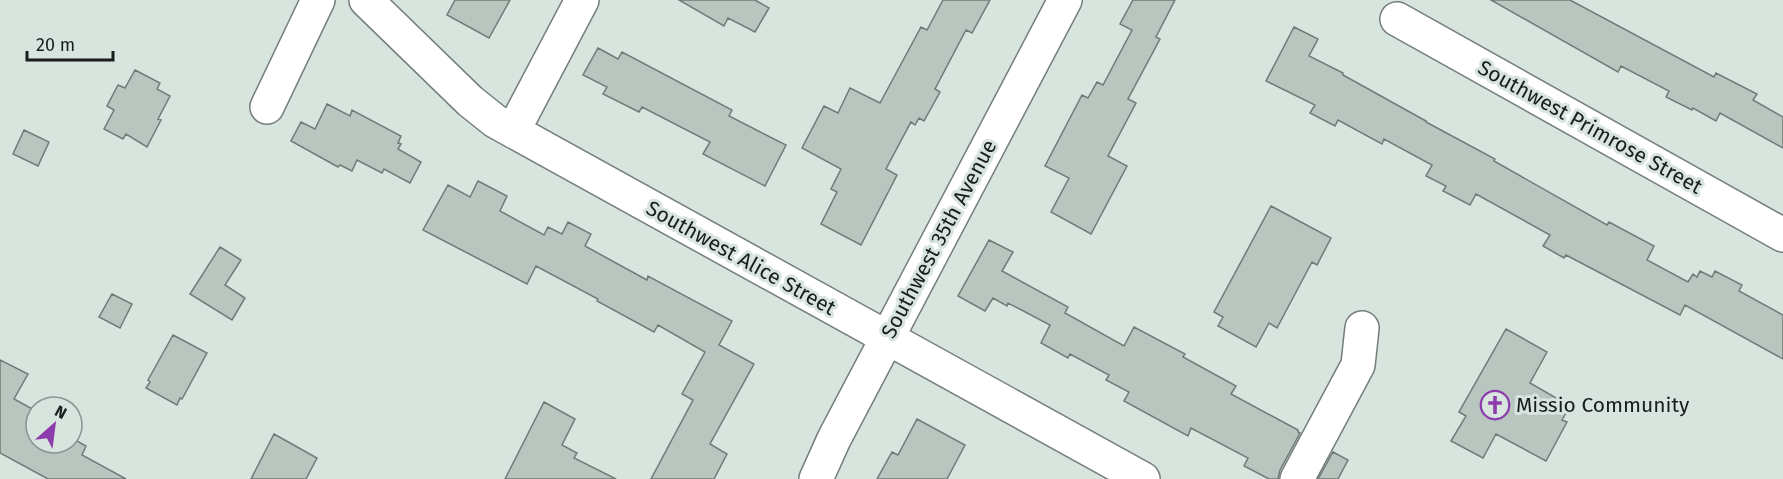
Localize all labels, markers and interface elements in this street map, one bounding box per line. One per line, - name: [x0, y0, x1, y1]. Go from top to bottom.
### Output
- scale bar: [27, 24, 112, 62]
- text: 20 m: [36, 34, 75, 56]
- street label: Southwest Primrose Street: [1473, 54, 1707, 200]
- street label: Southwest 35th Avenue: [876, 135, 1002, 343]
- street label: Southwest Alice Street: [642, 195, 841, 321]
- church icon: Missio Community: [1479, 389, 1511, 421]
- place label: Missio Community: [1516, 392, 1690, 418]
- north arrow: [24, 395, 84, 455]
- text: N: [52, 401, 70, 423]

